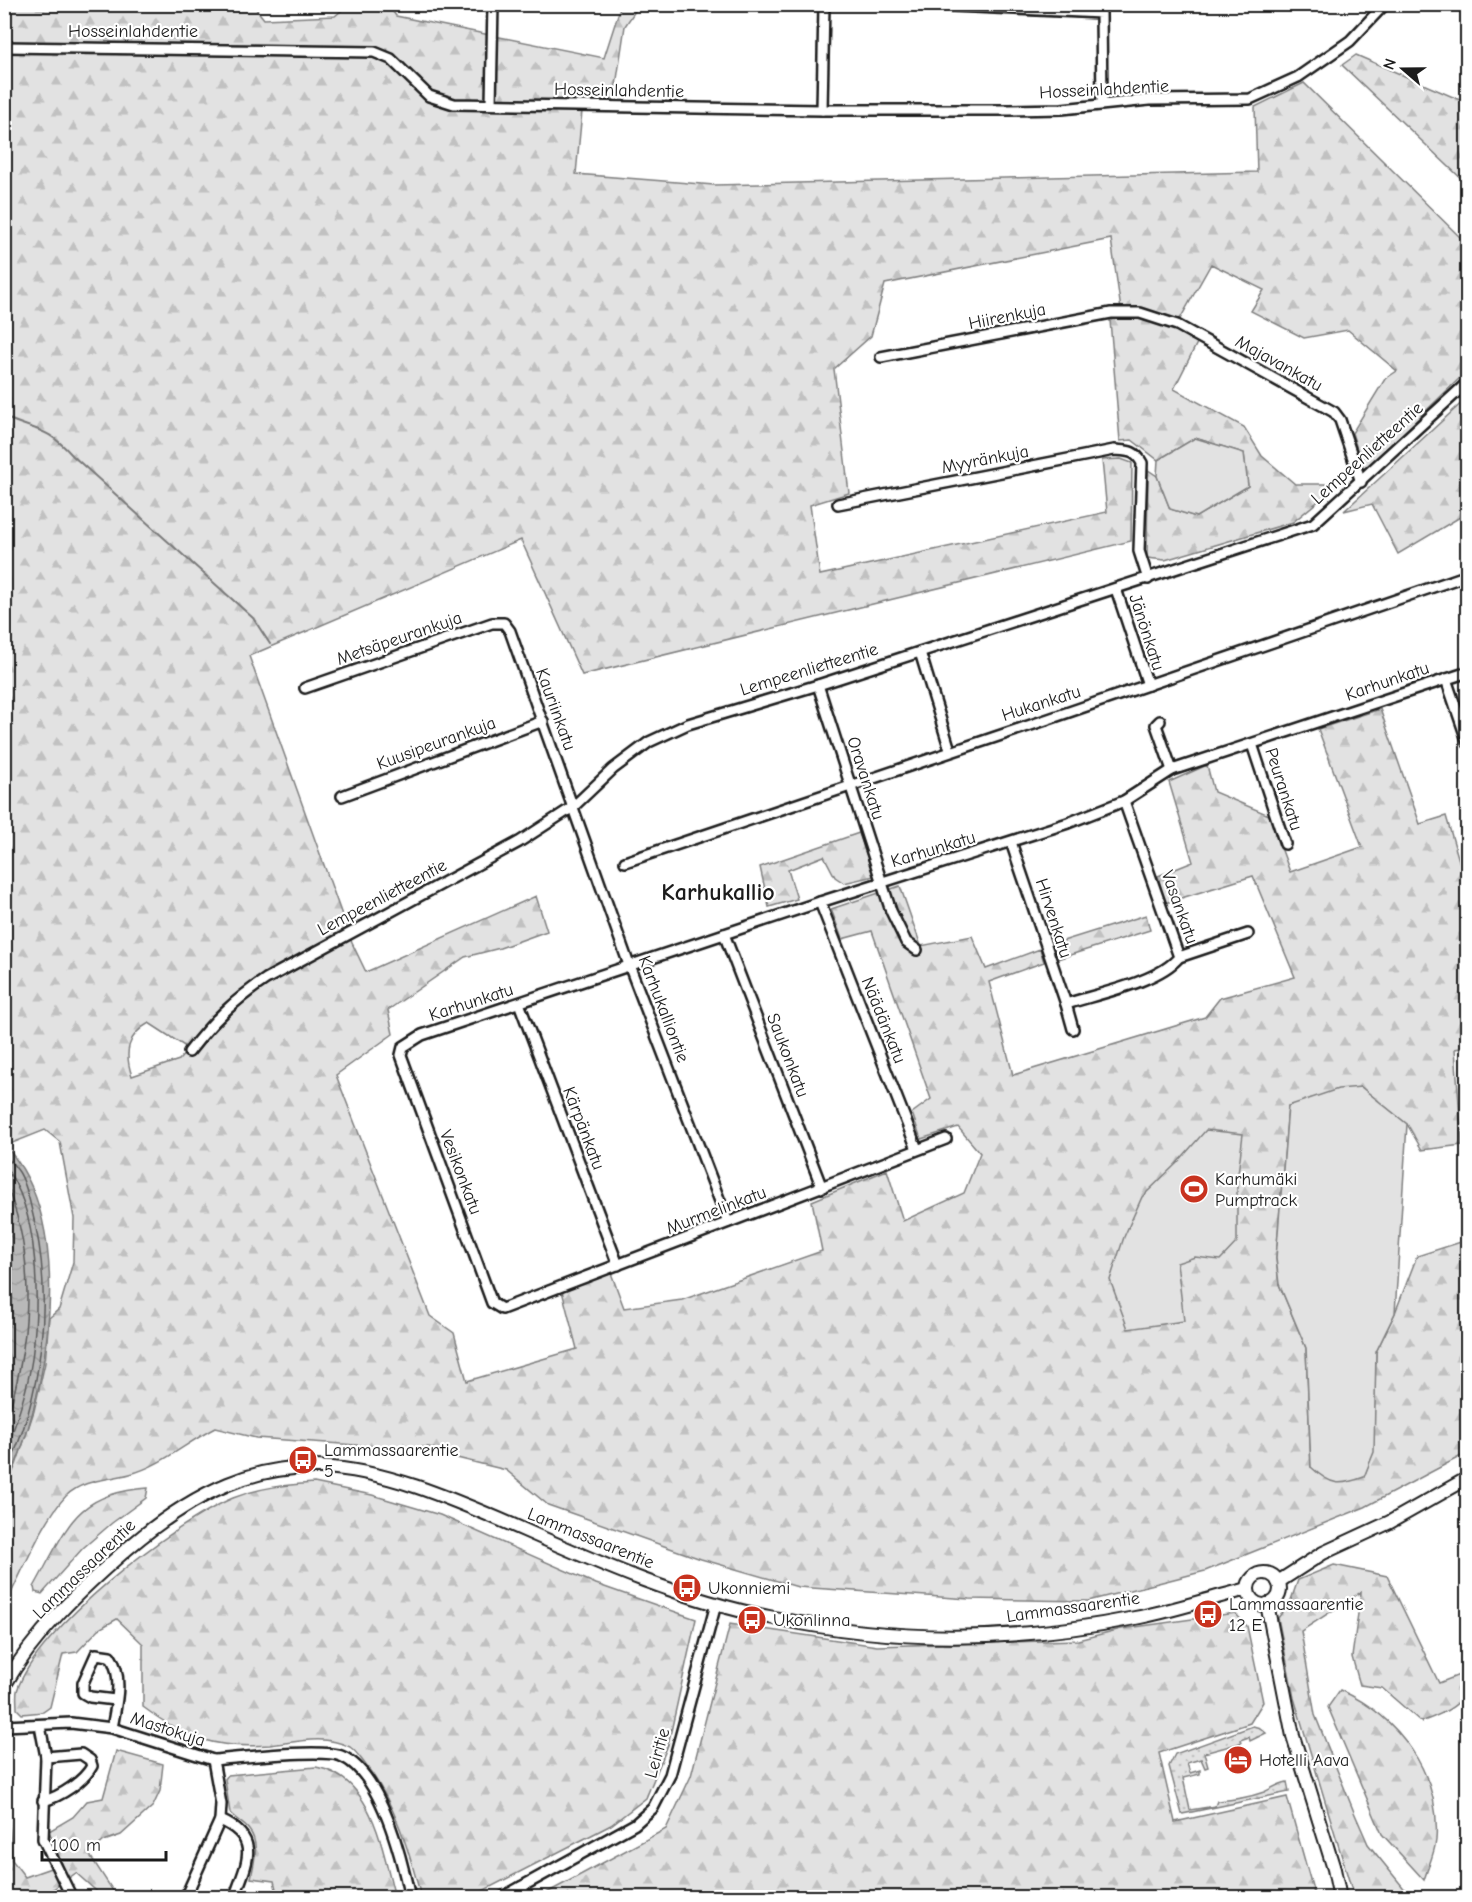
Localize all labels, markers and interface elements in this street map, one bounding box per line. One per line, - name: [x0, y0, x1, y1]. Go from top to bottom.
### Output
- street label: Hosseinlahdentie: [68, 21, 198, 42]
- north arrow: [1373, 39, 1433, 99]
- text: N: [1380, 56, 1400, 72]
- street label: Hosseinlahdentie: [1039, 76, 1170, 103]
- street label: Hosseinlahdentie: [554, 79, 684, 102]
- street label: Hiirenkuja: [967, 299, 1048, 334]
- street label: Majavankatu: [1232, 331, 1326, 396]
- street label: Lempeenlietteentie: [1307, 398, 1428, 509]
- street label: Myyränkuja: [940, 441, 1031, 478]
- street label: Jänönkatu: [1124, 591, 1169, 673]
- street label: Metsäpeurankuja: [334, 607, 465, 670]
- street label: Lempeenlietteentie: [738, 639, 881, 700]
- street label: Karhunkatu: [1342, 657, 1432, 706]
- street label: Kauriinkatu: [531, 665, 580, 753]
- street label: Hukankatu: [999, 681, 1083, 726]
- street label: Kuusipeurankuja: [374, 712, 499, 775]
- street label: Oravankatu: [842, 734, 889, 822]
- street label: Peurankatu: [1260, 745, 1307, 833]
- street label: Karhunkatu: [888, 827, 978, 872]
- street label: Lempeenlietteentie: [314, 855, 450, 940]
- street label: Vasankatu: [1157, 868, 1202, 947]
- street label: Hirvenkatu: [1031, 876, 1076, 961]
- district label: Karhukallio: [661, 878, 775, 906]
- street label: Karhukalliontie: [634, 953, 694, 1066]
- street label: Näädänkatu: [857, 974, 910, 1066]
- street label: Karhunkatu: [426, 979, 516, 1026]
- street label: Saukonkatu: [762, 1010, 813, 1100]
- street label: Kärpänkatu: [558, 1084, 609, 1173]
- street label: Vesikonkatu: [435, 1127, 486, 1217]
- place label: Karhumäki Pumptrack: [1215, 1169, 1297, 1211]
- sports icon: Karhumäki Pumptrack: [1178, 1173, 1210, 1205]
- street label: Murmelinkatu: [663, 1182, 769, 1239]
- place label: Lammassaarentie 5: [324, 1440, 459, 1482]
- bus stop icon: Lammassaarentie 5: [287, 1444, 319, 1476]
- street label: Lammassaarentie: [524, 1504, 657, 1573]
- street label: Lammassaarentie: [29, 1515, 140, 1624]
- bus stop icon: Ukonniemi: [671, 1572, 703, 1604]
- place label: Ukonniemi: [708, 1578, 790, 1599]
- street label: Lammassaarentie: [1005, 1588, 1141, 1627]
- place label: Lammassaarentie 12 E: [1229, 1594, 1364, 1636]
- bus stop icon: Lammassaarentie 12 E: [1192, 1598, 1224, 1630]
- bus stop icon: Ukonlinna: [736, 1604, 768, 1636]
- place label: Ukonlinna: [773, 1610, 850, 1631]
- street label: Mastokuja: [128, 1708, 208, 1751]
- street label: Leiritie: [640, 1726, 675, 1781]
- hotel icon: Hotelli Aava: [1222, 1744, 1254, 1776]
- place label: Hotelli Aava: [1259, 1750, 1349, 1771]
- scale bar: [42, 1824, 166, 1862]
- text: 100 m: [51, 1835, 101, 1856]

